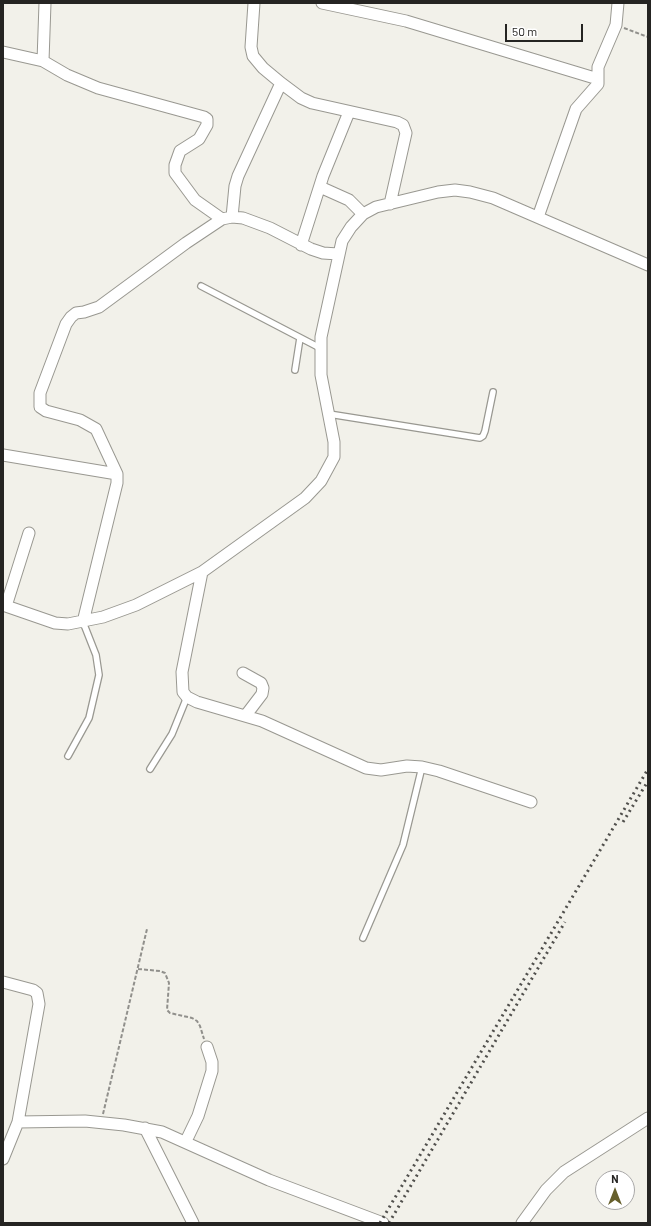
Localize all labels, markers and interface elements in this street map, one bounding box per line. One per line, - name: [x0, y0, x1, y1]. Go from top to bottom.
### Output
- scale bar: [507, 16, 585, 42]
- text: 50 m: [512, 24, 537, 38]
- north arrow: [595, 1170, 635, 1210]
- text: N: [611, 1172, 619, 1185]

